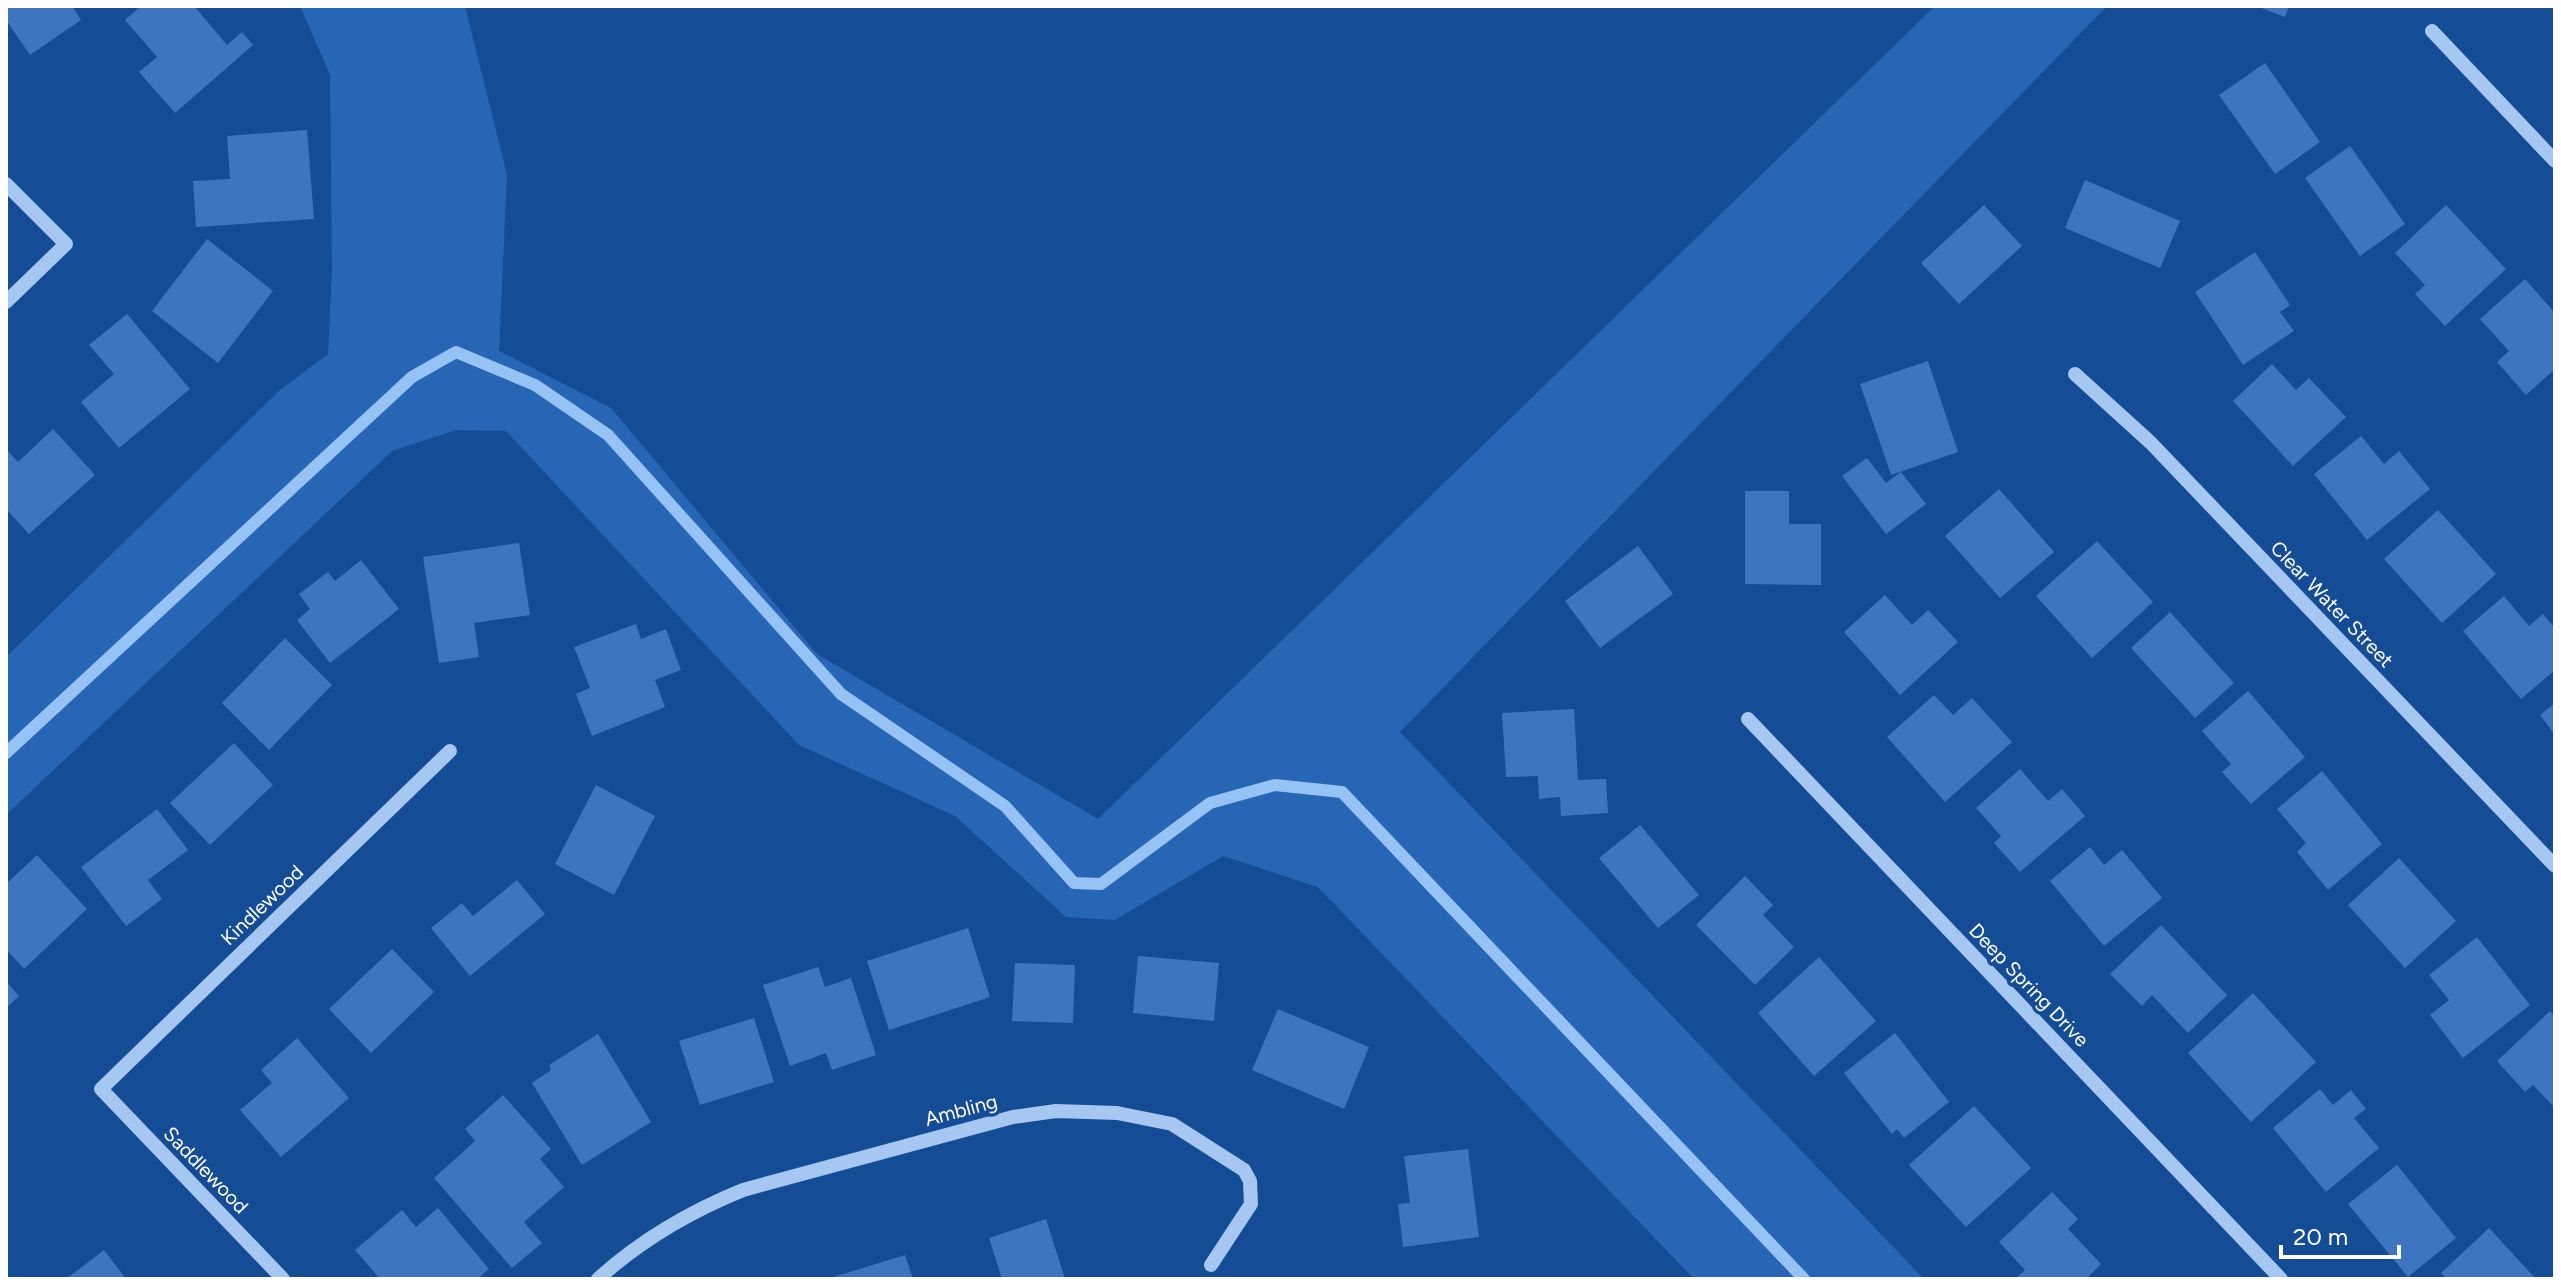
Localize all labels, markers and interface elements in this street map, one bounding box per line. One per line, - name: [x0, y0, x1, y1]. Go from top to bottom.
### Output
- street label: Clear Water Street: [2266, 536, 2398, 672]
- street label: Kindlewood: [216, 860, 308, 950]
- street label: Deep Spring Drive: [1964, 918, 2094, 1052]
- street label: Ambling: [922, 1089, 1000, 1131]
- street label: Saddlewood: [159, 1122, 253, 1218]
- scale bar: [2281, 1209, 2399, 1259]
- text: 20 m: [2293, 1222, 2348, 1251]

